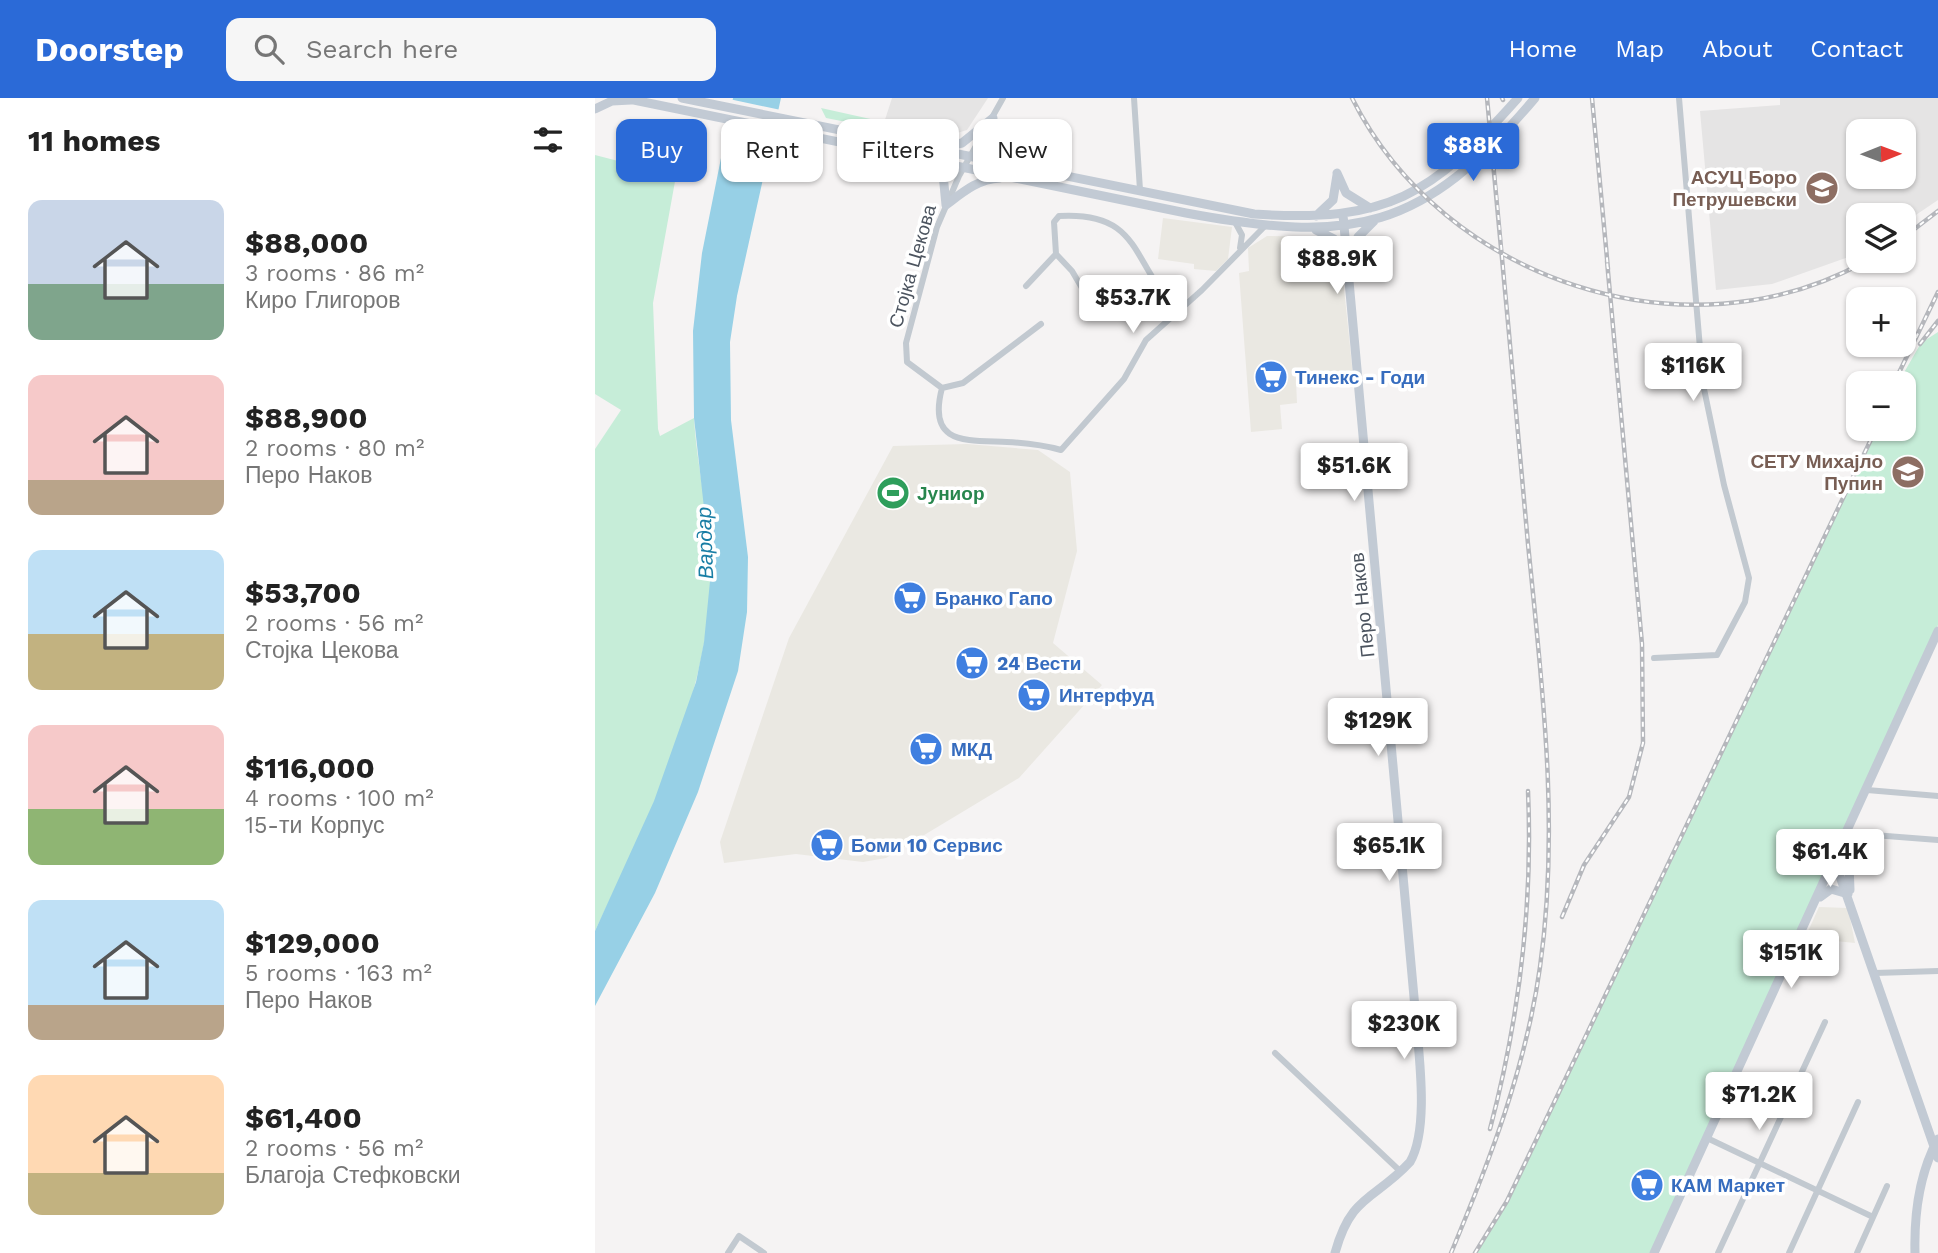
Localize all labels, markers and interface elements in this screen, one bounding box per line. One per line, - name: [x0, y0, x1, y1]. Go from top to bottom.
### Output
- search box: [226, 18, 716, 81]
- text: Doorstep: [35, 30, 184, 69]
- icon: search: [250, 30, 288, 68]
- text: Search here: [306, 34, 458, 64]
- text: Home: [1509, 35, 1577, 63]
- text: Map: [1615, 35, 1664, 63]
- text: About: [1702, 35, 1772, 63]
- text: Contact: [1810, 35, 1903, 63]
- chip: Buy: [616, 119, 707, 182]
- chip: Rent: [721, 119, 823, 182]
- chip: Filters: [837, 119, 959, 182]
- chip: New: [973, 119, 1072, 182]
- north arrow: [1846, 119, 1916, 189]
- map controls: [1846, 119, 1916, 441]
- icon: filters: [529, 121, 567, 159]
- text: 11 homes: [28, 123, 161, 158]
- pin: $88K: [1432, 123, 1514, 183]
- text: $88K: [1443, 132, 1503, 159]
- place label: АСУЦ Боро Петрушевски: [1672, 166, 1797, 211]
- school or university icon: АСУЦ Боро Петрушевски: [1803, 169, 1841, 207]
- street label: Стојка Цекова: [884, 202, 941, 330]
- button: layers: [1846, 203, 1916, 273]
- text: $88,000: [245, 225, 368, 260]
- icon: home: [84, 228, 168, 312]
- pin: $88.9K: [1280, 236, 1394, 296]
- text: $88.9K: [1297, 245, 1377, 272]
- text: 3 rooms · 86 m²: [245, 260, 424, 287]
- pin: $53.7K: [1076, 275, 1190, 335]
- text: $53.7K: [1095, 284, 1171, 311]
- text: Киро Глигоров: [245, 287, 401, 314]
- button: +: [1846, 287, 1916, 357]
- pin: $116K: [1644, 344, 1742, 403]
- text: $116K: [1661, 352, 1725, 379]
- supermarket icon: Тинекс - Годи: [1252, 358, 1290, 396]
- place label: Тинекс - Годи: [1295, 366, 1425, 389]
- button: −: [1846, 371, 1916, 441]
- text: $88,900: [245, 400, 368, 435]
- icon: home: [84, 403, 168, 487]
- text: 2 rooms · 80 m²: [245, 435, 424, 462]
- pin: $51.6K: [1297, 444, 1411, 503]
- place label: СЕТУ Михајло Пупин: [1750, 450, 1883, 495]
- text: $51.6K: [1317, 452, 1391, 479]
- school or university icon: СЕТУ Михајло Пупин: [1889, 453, 1927, 491]
- text: Перо Наков: [245, 462, 372, 489]
- sports icon: Јуниор: [874, 474, 912, 512]
- place label: Јуниор: [917, 482, 985, 505]
- water label: Вардар: [691, 506, 718, 580]
- street label: Перо Наков: [1346, 551, 1379, 659]
- text: $53,700: [245, 575, 361, 610]
- icon: home: [84, 578, 168, 662]
- supermarket icon: Бранко Гапо: [891, 579, 929, 617]
- place label: Бранко Гапо: [935, 587, 1053, 610]
- text: 2 rooms · 56 m²: [245, 610, 423, 637]
- text: Стојка Цекова: [245, 637, 399, 664]
- supermarket icon: 24 Вести: [953, 644, 991, 682]
- place label: 24 Вести: [997, 652, 1081, 675]
- supermarket icon: Интерфуд: [1015, 676, 1053, 714]
- place label: Интерфуд: [1059, 684, 1154, 707]
- pin: $129K: [1329, 698, 1427, 758]
- text: $129K: [1344, 707, 1412, 734]
- supermarket icon: МКД: [907, 730, 945, 768]
- place label: МКД: [951, 738, 992, 761]
- text: $116,000: [245, 750, 375, 785]
- icon: home: [84, 753, 168, 837]
- text: 4 rooms · 100 m²: [245, 785, 434, 812]
- text: 15-ти Корпус: [245, 812, 385, 839]
- pin: $65.1K: [1332, 824, 1446, 883]
- supermarket icon: Боми 10 Сервис: [808, 826, 846, 864]
- pin: $61.4K: [1773, 830, 1887, 889]
- text: $65.1K: [1353, 832, 1425, 859]
- place label: Боми 10 Сервис: [851, 834, 1003, 857]
- text: $61.4K: [1792, 838, 1868, 865]
- text: $129,000: [245, 925, 380, 960]
- icon: home: [84, 928, 168, 1012]
- pin: $151K: [1742, 930, 1840, 990]
- text: $151K: [1759, 939, 1823, 966]
- text: 5 rooms · 163 m²: [245, 960, 432, 987]
- text: Перо Наков: [245, 987, 372, 1014]
- pin: $230K: [1355, 1002, 1453, 1061]
- text: $230K: [1368, 1010, 1440, 1037]
- pin: $71.2K: [1702, 1072, 1816, 1132]
- text: $71.2K: [1722, 1081, 1796, 1108]
- text: $61,400: [245, 1100, 362, 1135]
- icon: home: [84, 1103, 168, 1187]
- text: 2 rooms · 56 m²: [245, 1135, 423, 1162]
- text: Благоја Стефковски: [245, 1162, 461, 1189]
- supermarket icon: КАМ Маркет: [1628, 1166, 1666, 1204]
- place label: КАМ Маркет: [1671, 1174, 1785, 1197]

